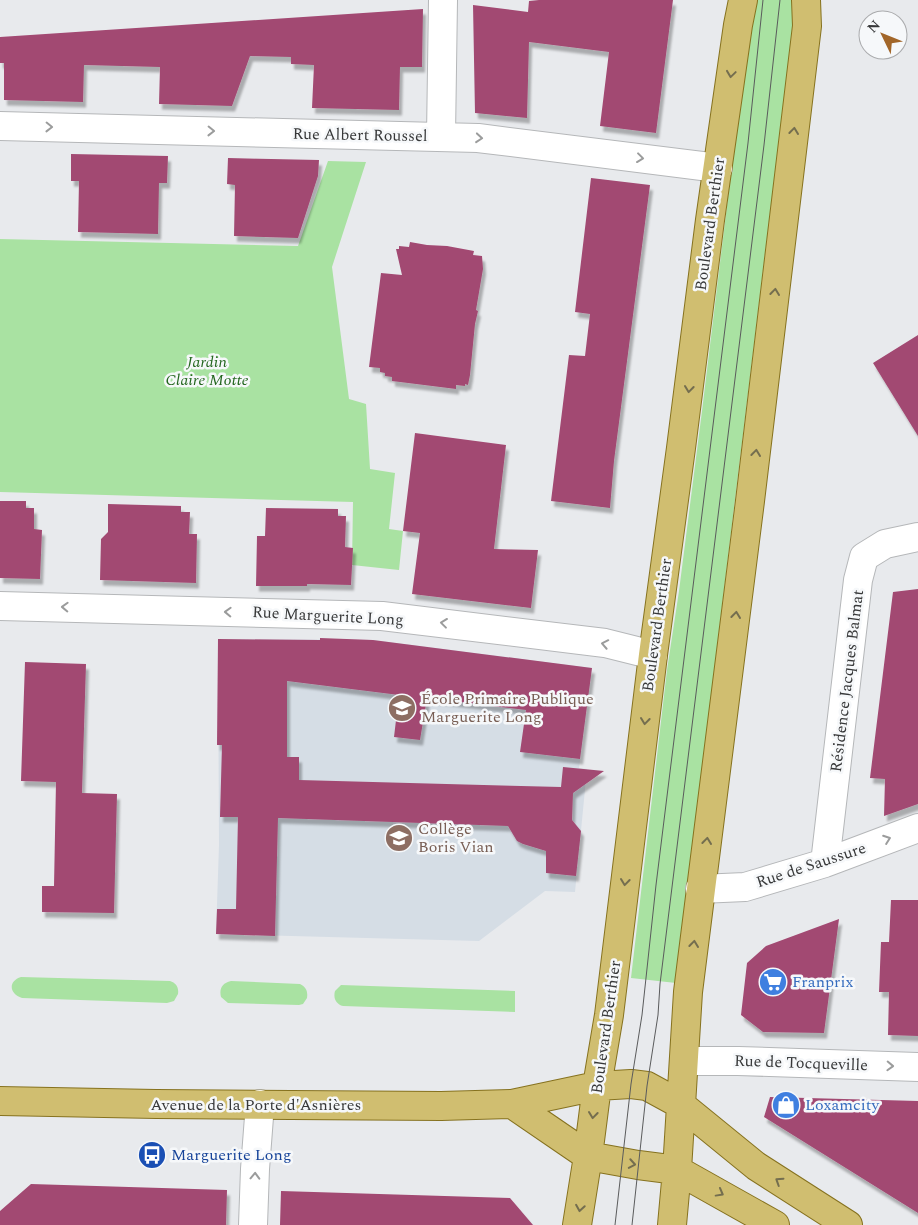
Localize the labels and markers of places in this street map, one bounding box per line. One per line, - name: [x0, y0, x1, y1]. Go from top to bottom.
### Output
- place label: École Primaire Publique Marguerite Long: [421, 687, 594, 729]
- school or university icon: École Primaire Publique Marguerite Long: [387, 693, 417, 723]
- place label: Collège Boris Vian: [418, 817, 494, 859]
- school or university icon: Collège Boris Vian: [384, 823, 414, 853]
- supermarket icon: Franprix: [758, 967, 788, 997]
- place label: Franprix: [792, 970, 853, 994]
- shop icon: Loxamcity: [771, 1090, 801, 1120]
- place label: Loxamcity: [805, 1093, 880, 1117]
- bus stop icon: Marguerite Long: [137, 1140, 167, 1170]
- place label: Marguerite Long: [171, 1143, 291, 1167]

